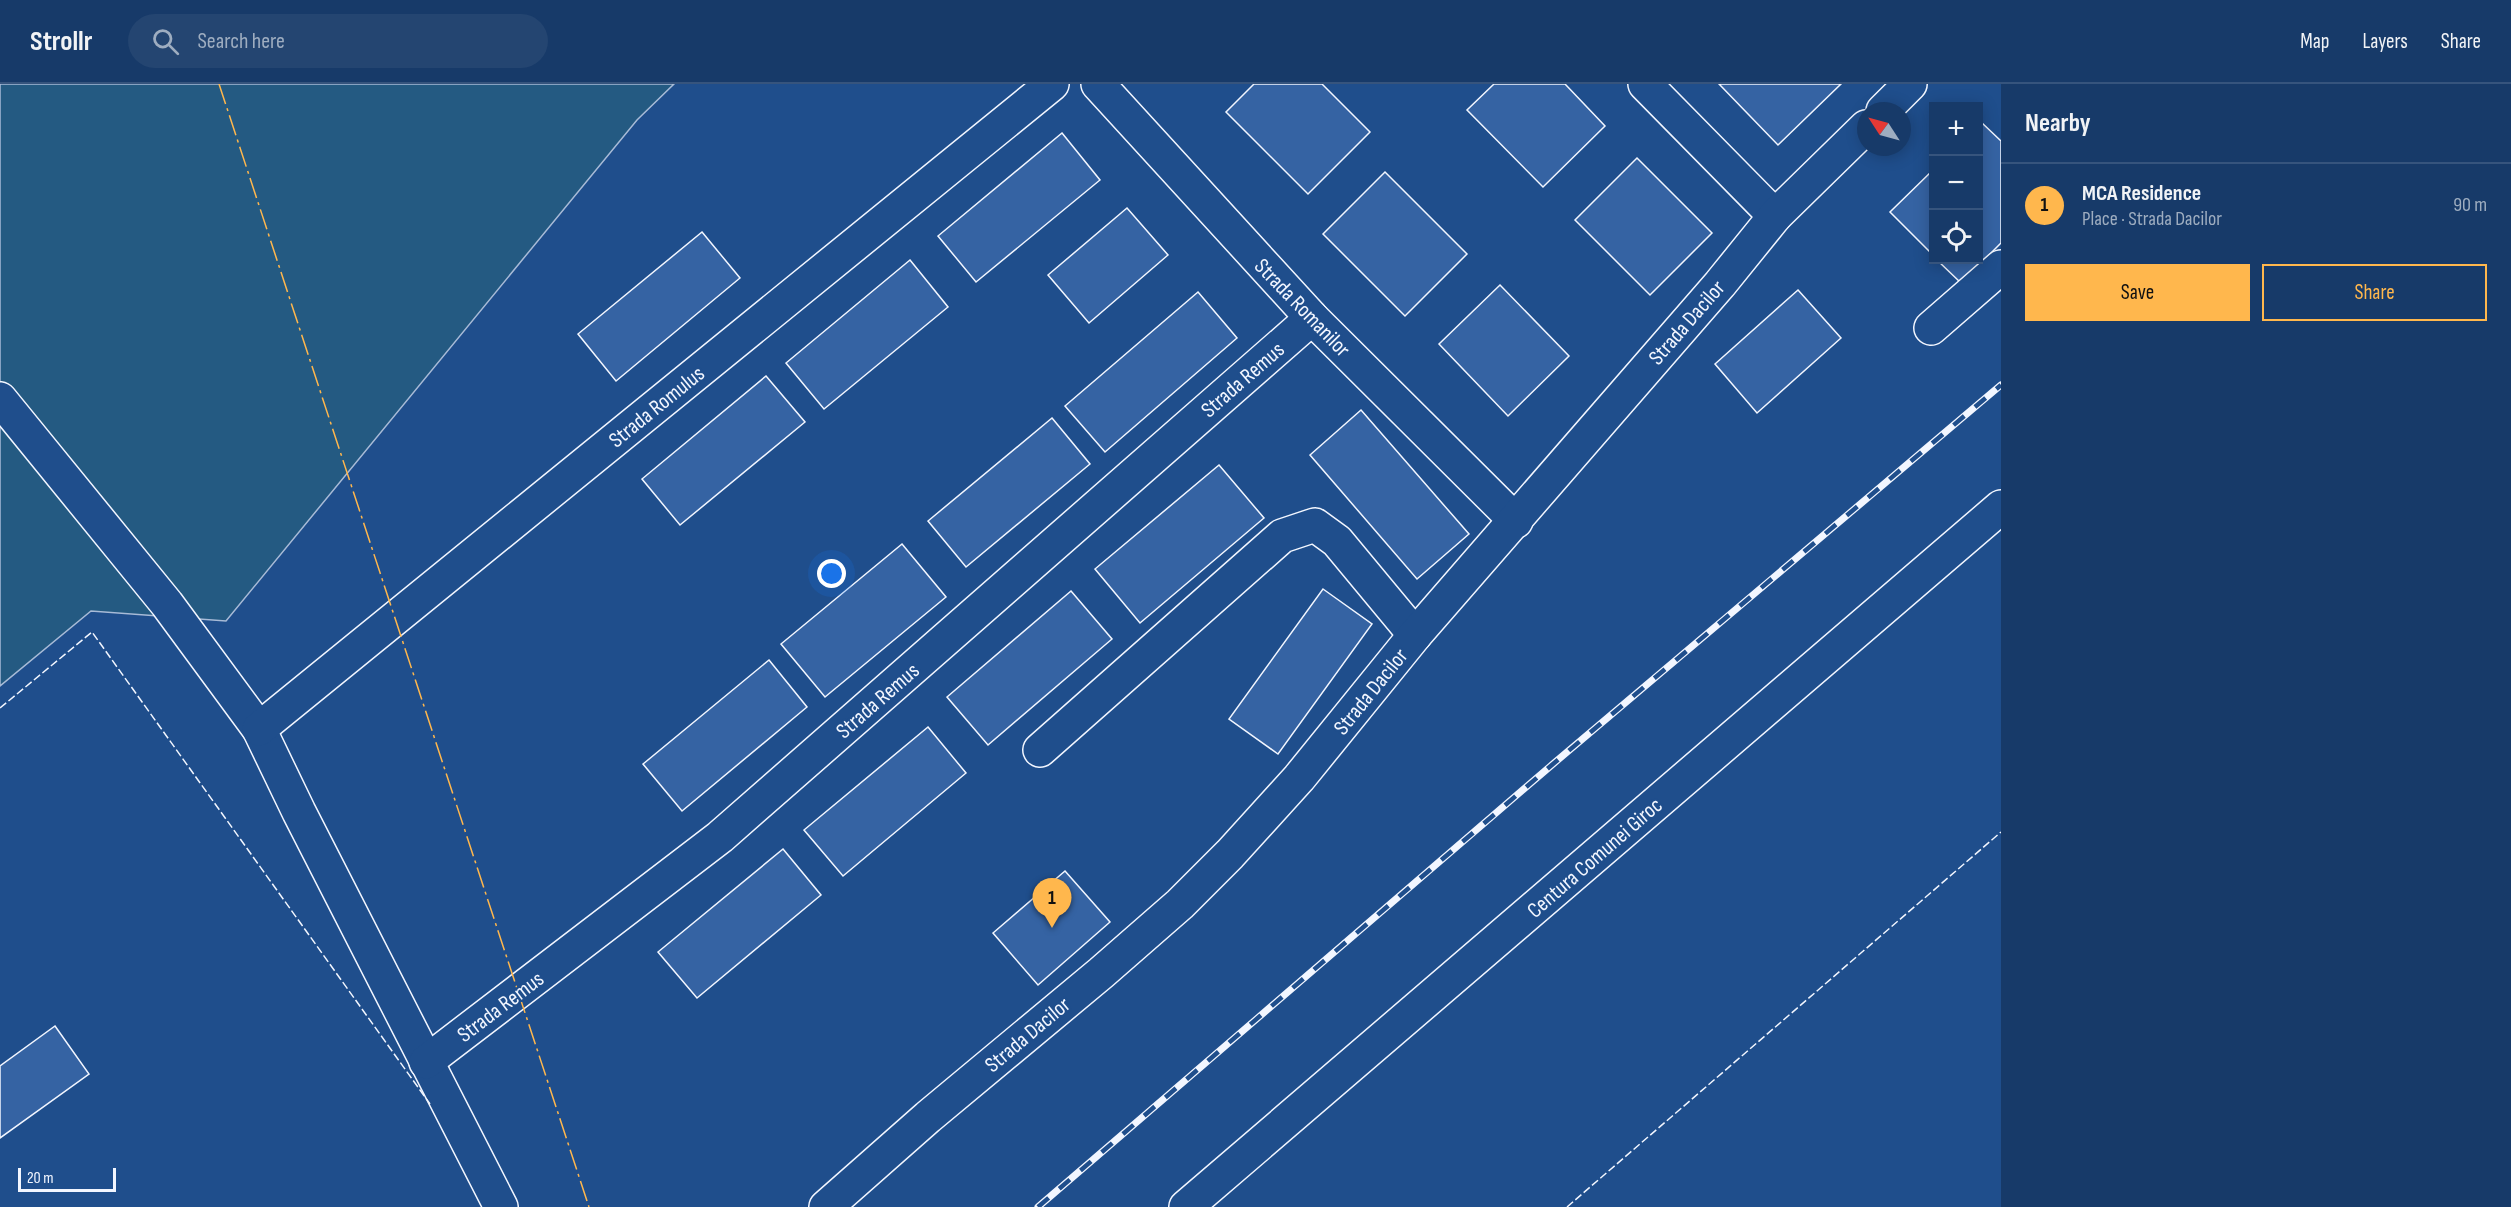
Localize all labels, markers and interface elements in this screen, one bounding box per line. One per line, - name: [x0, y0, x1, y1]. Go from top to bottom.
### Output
- search box: [128, 14, 548, 68]
- text: Strollr: [30, 25, 92, 58]
- icon: search: [149, 25, 182, 58]
- text: Search here: [197, 28, 285, 55]
- text: Map: [2300, 29, 2329, 54]
- text: Layers: [2362, 29, 2408, 54]
- text: Share: [2441, 29, 2481, 54]
- north arrow: [1857, 102, 1911, 156]
- map controls: [1929, 102, 1983, 264]
- button: +: [1929, 102, 1983, 156]
- text: Nearby: [2025, 108, 2091, 139]
- button: −: [1929, 156, 1983, 210]
- text: MCA Residence: [2082, 180, 2201, 207]
- text: 1: [2041, 193, 2048, 217]
- text: 90 m: [2453, 193, 2487, 217]
- text: Place · Strada Dacilor: [2082, 207, 2222, 231]
- button: locate: [1929, 210, 1983, 264]
- street label: Strada Romanilor: [1248, 253, 1356, 363]
- button: Save: [2025, 264, 2250, 321]
- button: Share: [2262, 264, 2487, 321]
- street label: Strada Dacilor: [1643, 275, 1731, 371]
- street label: Strada Remus: [1196, 337, 1290, 424]
- street label: Strada Romulus: [604, 360, 710, 454]
- your location: [817, 559, 846, 588]
- street label: Strada Dacilor: [1328, 643, 1414, 741]
- street label: Strada Remus: [831, 658, 925, 745]
- street label: Centura Comunei Giroc: [1522, 792, 1668, 924]
- pin: 1: [1032, 878, 1072, 928]
- street label: Strada Remus: [452, 966, 550, 1049]
- street label: Strada Dacilor: [980, 992, 1076, 1079]
- scale bar: [18, 1165, 116, 1192]
- text: 20 m: [27, 1169, 54, 1188]

